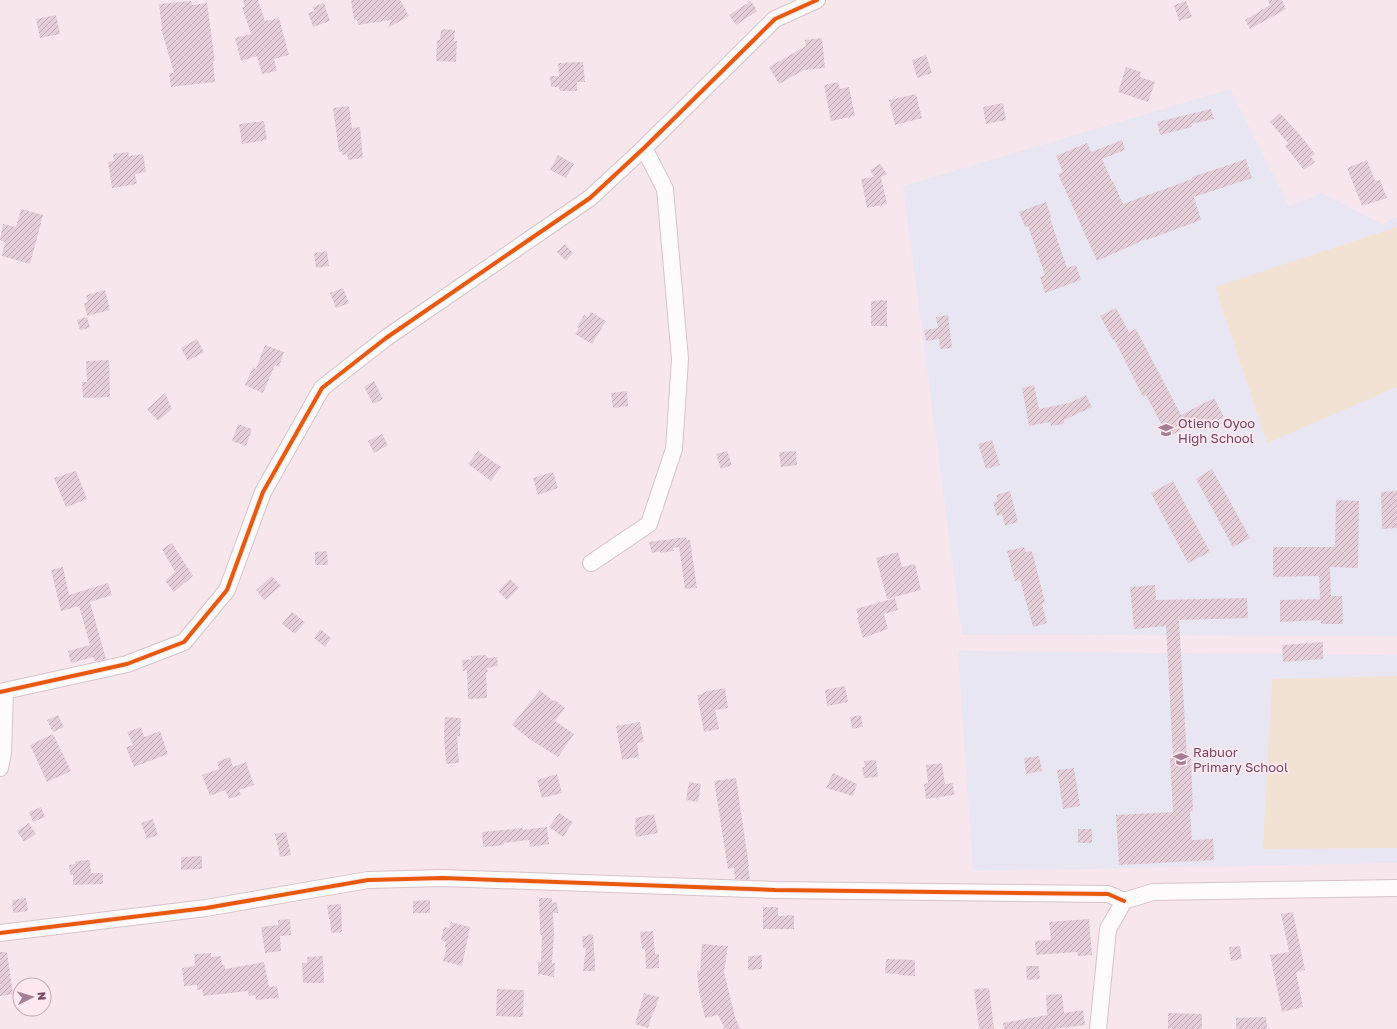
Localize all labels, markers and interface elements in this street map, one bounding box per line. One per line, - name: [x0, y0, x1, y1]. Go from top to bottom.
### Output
- place label: Otieno Oyoo High School: [1178, 415, 1255, 446]
- school or university icon: Otieno Oyoo High School: [1157, 421, 1175, 439]
- place label: Rabuor Primary School: [1193, 744, 1288, 775]
- school or university icon: Rabuor Primary School: [1172, 750, 1190, 768]
- north arrow: [12, 977, 52, 1017]
- text: N: [36, 991, 49, 1001]

